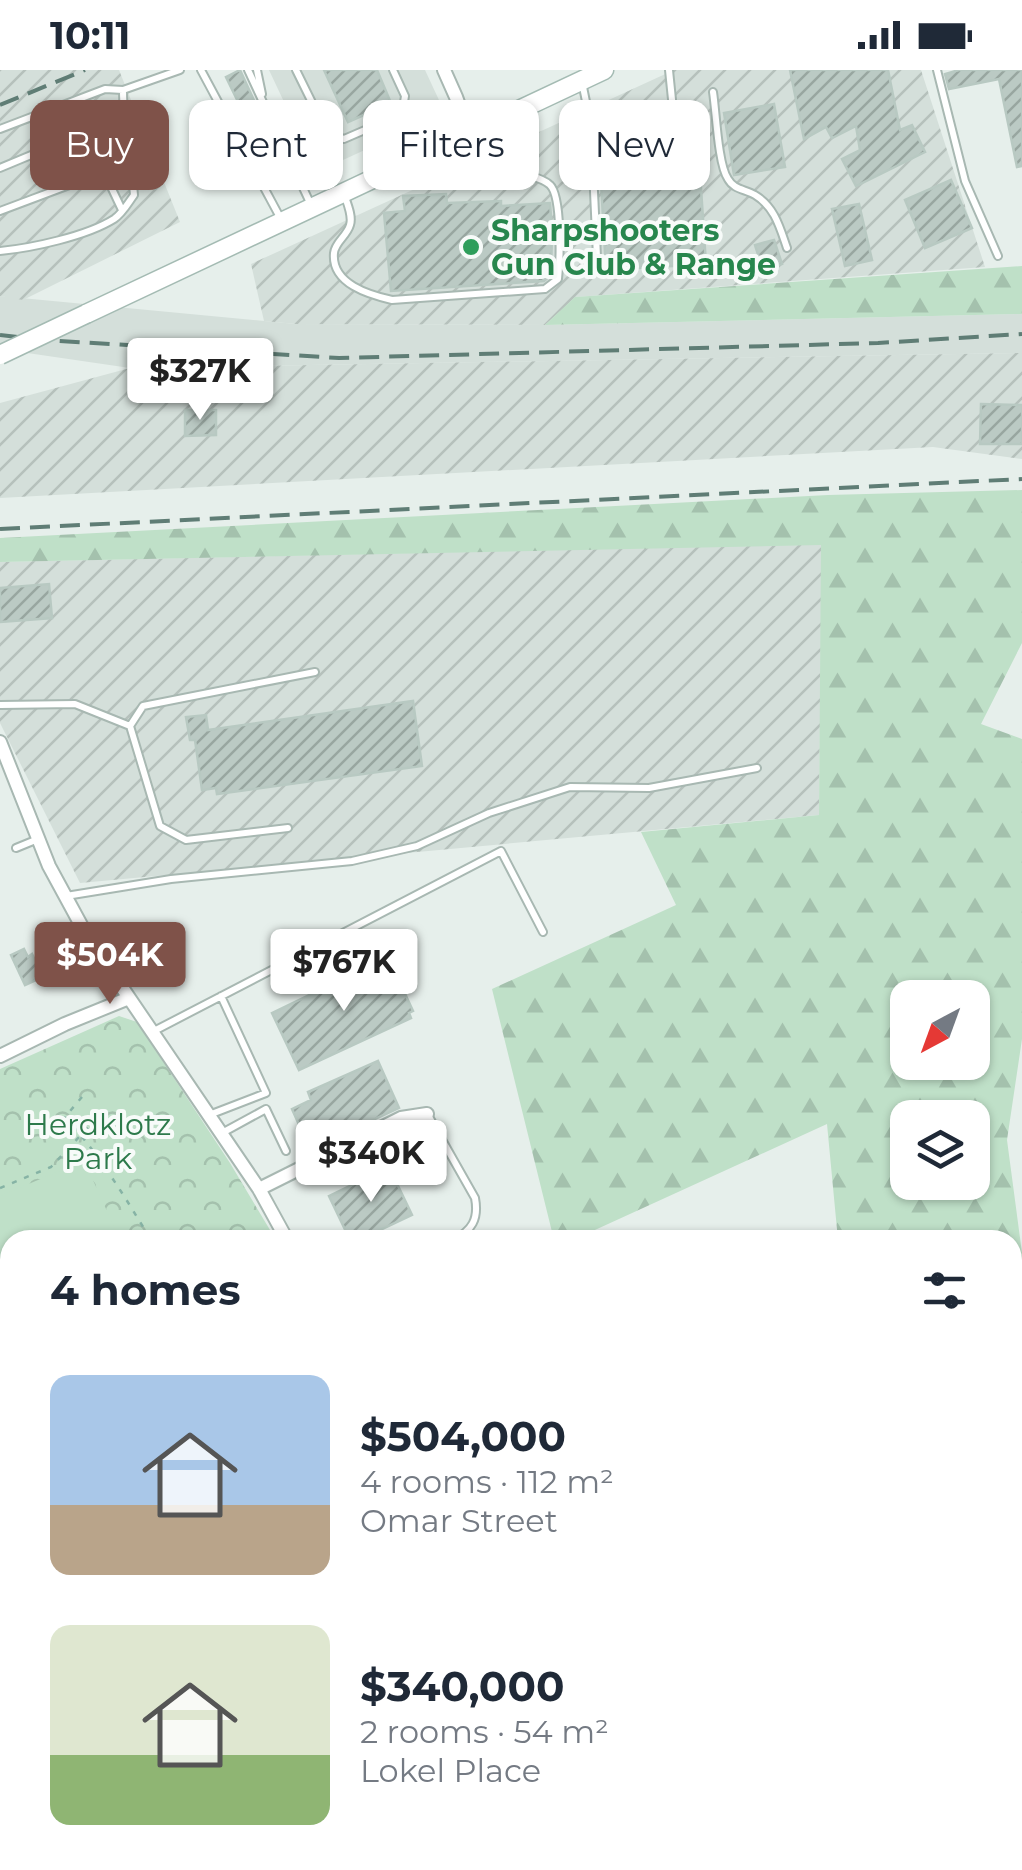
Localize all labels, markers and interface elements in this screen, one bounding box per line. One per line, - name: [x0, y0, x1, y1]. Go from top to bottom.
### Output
- text: 10:11: [50, 12, 130, 59]
- chip: Buy: [30, 100, 169, 190]
- chip: Rent: [189, 100, 343, 190]
- chip: Filters: [363, 100, 539, 190]
- chip: New: [559, 100, 710, 190]
- place label: Sharpshooters Gun Club & Range: [491, 212, 776, 283]
- marker: Sharpshooters Gun Club & Range: [460, 236, 482, 258]
- pin: $327K: [130, 338, 270, 423]
- text: $327K: [149, 351, 251, 390]
- pin: $504K: [40, 922, 180, 1007]
- pin: $767K: [274, 929, 414, 1014]
- text: $504K: [57, 935, 163, 974]
- text: $767K: [292, 942, 396, 981]
- north arrow: [890, 980, 990, 1080]
- map controls: [890, 980, 990, 1200]
- button: layers: [890, 1100, 990, 1200]
- park label: Herdklotz Park: [25, 1106, 171, 1177]
- pin: $340K: [301, 1120, 441, 1205]
- text: $340K: [318, 1133, 424, 1172]
- icon: filters: [917, 1263, 972, 1318]
- text: 4 homes: [50, 1264, 241, 1316]
- text: $504,000: [360, 1410, 566, 1462]
- icon: home: [130, 1415, 250, 1535]
- text: 4 rooms · 112 m²: [360, 1462, 614, 1501]
- text: Omar Street: [360, 1501, 558, 1540]
- text: $340,000: [360, 1660, 564, 1712]
- icon: home: [130, 1665, 250, 1785]
- text: 2 rooms · 54 m²: [360, 1712, 609, 1751]
- text: Lokel Place: [360, 1751, 541, 1790]

